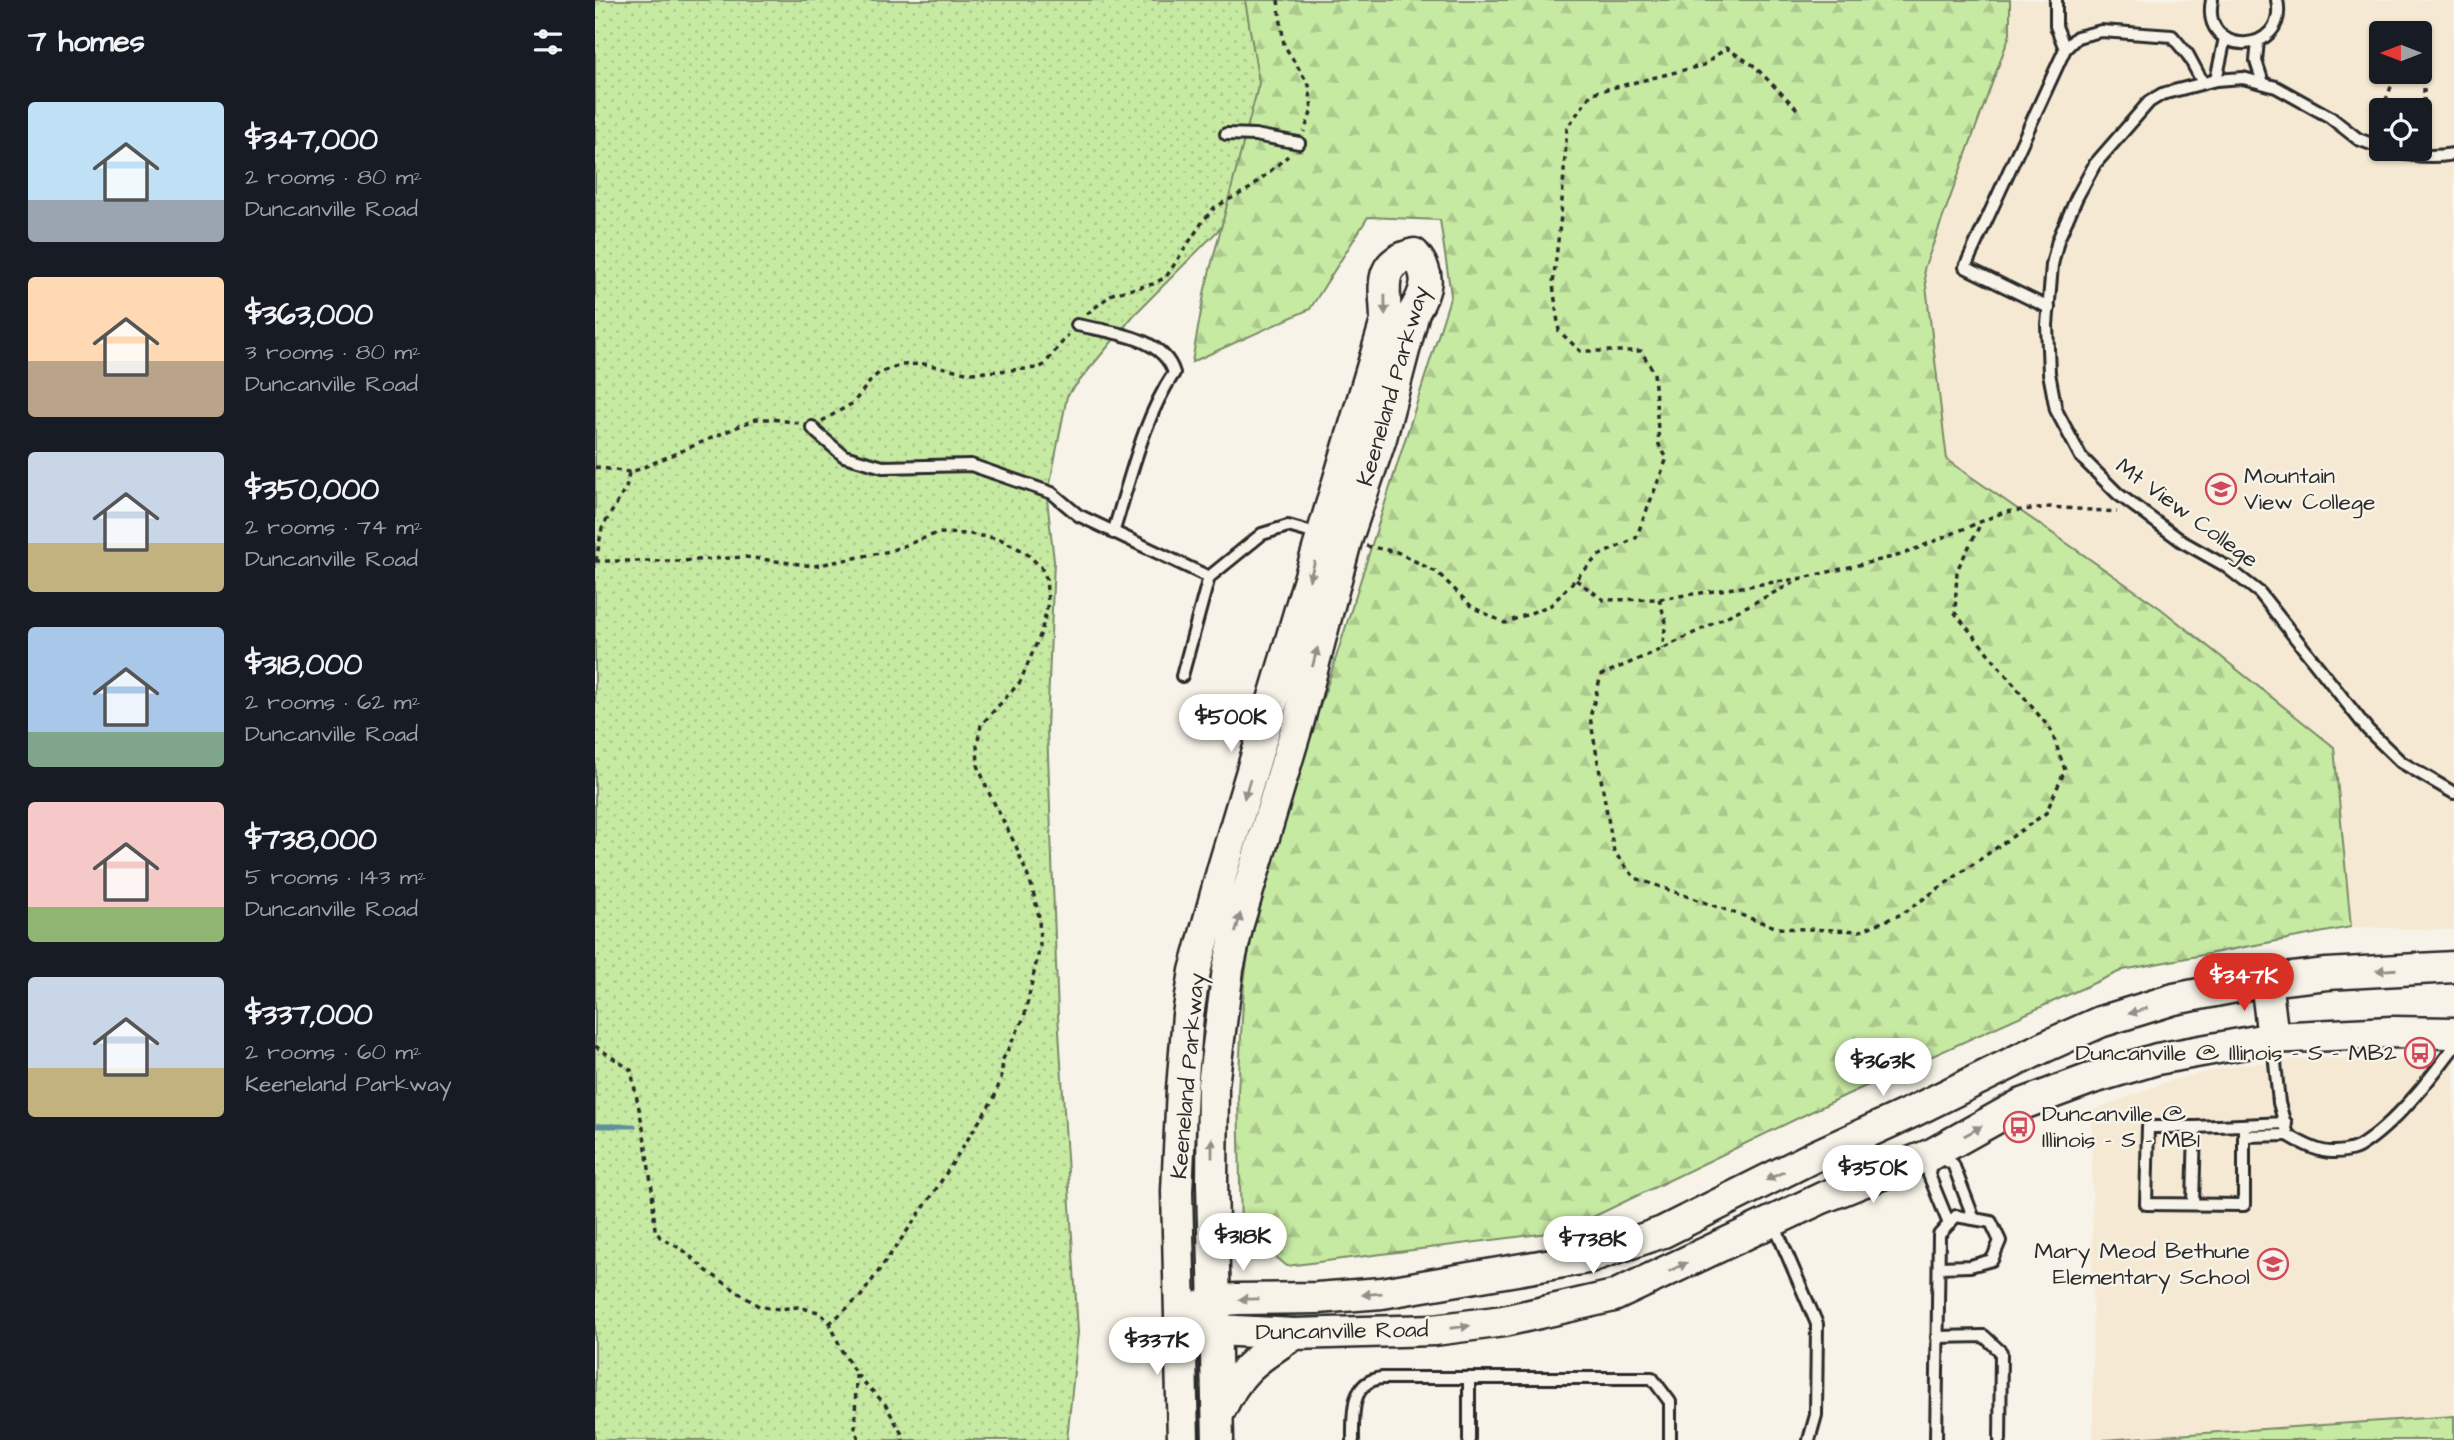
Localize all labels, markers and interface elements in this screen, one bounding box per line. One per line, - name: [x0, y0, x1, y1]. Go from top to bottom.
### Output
- text: 7 homes: [28, 21, 145, 63]
- north arrow: [2369, 21, 2433, 84]
- map controls: [2369, 21, 2432, 161]
- icon: filters: [529, 23, 567, 61]
- button: locate: [2369, 98, 2432, 161]
- text: $347,000: [245, 119, 378, 161]
- icon: home: [84, 130, 168, 214]
- text: 2 rooms · 80 m²: [245, 161, 422, 193]
- text: Duncanville Road: [245, 193, 418, 225]
- street label: Keeneland Parkway: [1349, 282, 1438, 490]
- text: $363,000: [245, 294, 373, 336]
- one-way arrow: [1380, 294, 1391, 316]
- icon: home: [84, 305, 168, 389]
- text: 3 rooms · 80 m²: [245, 336, 421, 368]
- text: Duncanville Road: [245, 368, 418, 400]
- street label: Mt View College: [2109, 450, 2265, 576]
- place label: Mountain View College: [2244, 460, 2375, 519]
- text: $350,000: [245, 469, 379, 511]
- school or university icon: Mountain View College: [2204, 472, 2238, 506]
- icon: home: [84, 480, 168, 564]
- text: 2 rooms · 74 m²: [245, 511, 423, 543]
- text: Duncanville Road: [245, 543, 418, 575]
- one-way arrow: [1306, 560, 1316, 581]
- text: $318,000: [245, 644, 362, 686]
- one-way arrow: [1311, 646, 1321, 667]
- icon: home: [84, 655, 168, 739]
- text: 2 rooms · 62 m²: [245, 686, 420, 718]
- pin: $500K: [1182, 694, 1280, 754]
- text: $500K: [1195, 701, 1267, 733]
- text: Duncanville Road: [245, 718, 418, 750]
- one-way arrow: [1242, 778, 1252, 799]
- text: $738,000: [245, 819, 377, 861]
- icon: home: [84, 830, 168, 914]
- text: 5 rooms · 143 m²: [245, 861, 426, 893]
- text: Duncanville Road: [245, 893, 418, 925]
- one-way arrow: [1233, 912, 1244, 934]
- pin: $347K: [2195, 954, 2293, 1013]
- text: $347K: [2210, 960, 2278, 992]
- one-way arrow: [2375, 965, 2397, 976]
- street label: Keeneland Parkway: [1163, 971, 1214, 1180]
- text: $337,000: [245, 994, 373, 1036]
- icon: home: [84, 1005, 168, 1089]
- one-way arrow: [2127, 1006, 2148, 1016]
- text: 2 rooms · 60 m²: [245, 1036, 422, 1068]
- bus stop icon: Duncanville @ Illinois - S - MB2: [2403, 1036, 2437, 1070]
- place label: Duncanville @ Illinois - S - MB2: [2076, 1037, 2397, 1069]
- pin: $363K: [1834, 1038, 1932, 1098]
- text: $363K: [1851, 1045, 1915, 1077]
- text: Keeneland Parkway: [245, 1068, 452, 1100]
- place label: Duncanville @ Illinois - S - MB1: [2042, 1098, 2200, 1156]
- bus stop icon: Duncanville @ Illinois - S - MB1: [2002, 1110, 2036, 1144]
- one-way arrow: [1964, 1125, 1983, 1137]
- one-way arrow: [1206, 1137, 1218, 1159]
- pin: $350K: [1824, 1146, 1922, 1205]
- text: $350K: [1838, 1152, 1908, 1184]
- one-way arrow: [1765, 1170, 1785, 1181]
- pin: $318K: [1194, 1214, 1292, 1273]
- pin: $738K: [1544, 1216, 1642, 1276]
- text: $318K: [1215, 1220, 1271, 1252]
- text: $738K: [1559, 1223, 1627, 1255]
- place label: Mary Meod Bethune Elementary School: [2034, 1235, 2250, 1294]
- school or university icon: Mary Meod Bethune Elementary School: [2256, 1247, 2290, 1281]
- one-way arrow: [1668, 1261, 1688, 1272]
- one-way arrow: [1361, 1289, 1383, 1300]
- one-way arrow: [1237, 1293, 1259, 1305]
- street label: Duncanville Road: [1255, 1313, 1429, 1349]
- pin: $337K: [1108, 1318, 1206, 1377]
- one-way arrow: [1449, 1322, 1471, 1333]
- text: $337K: [1125, 1324, 1189, 1356]

